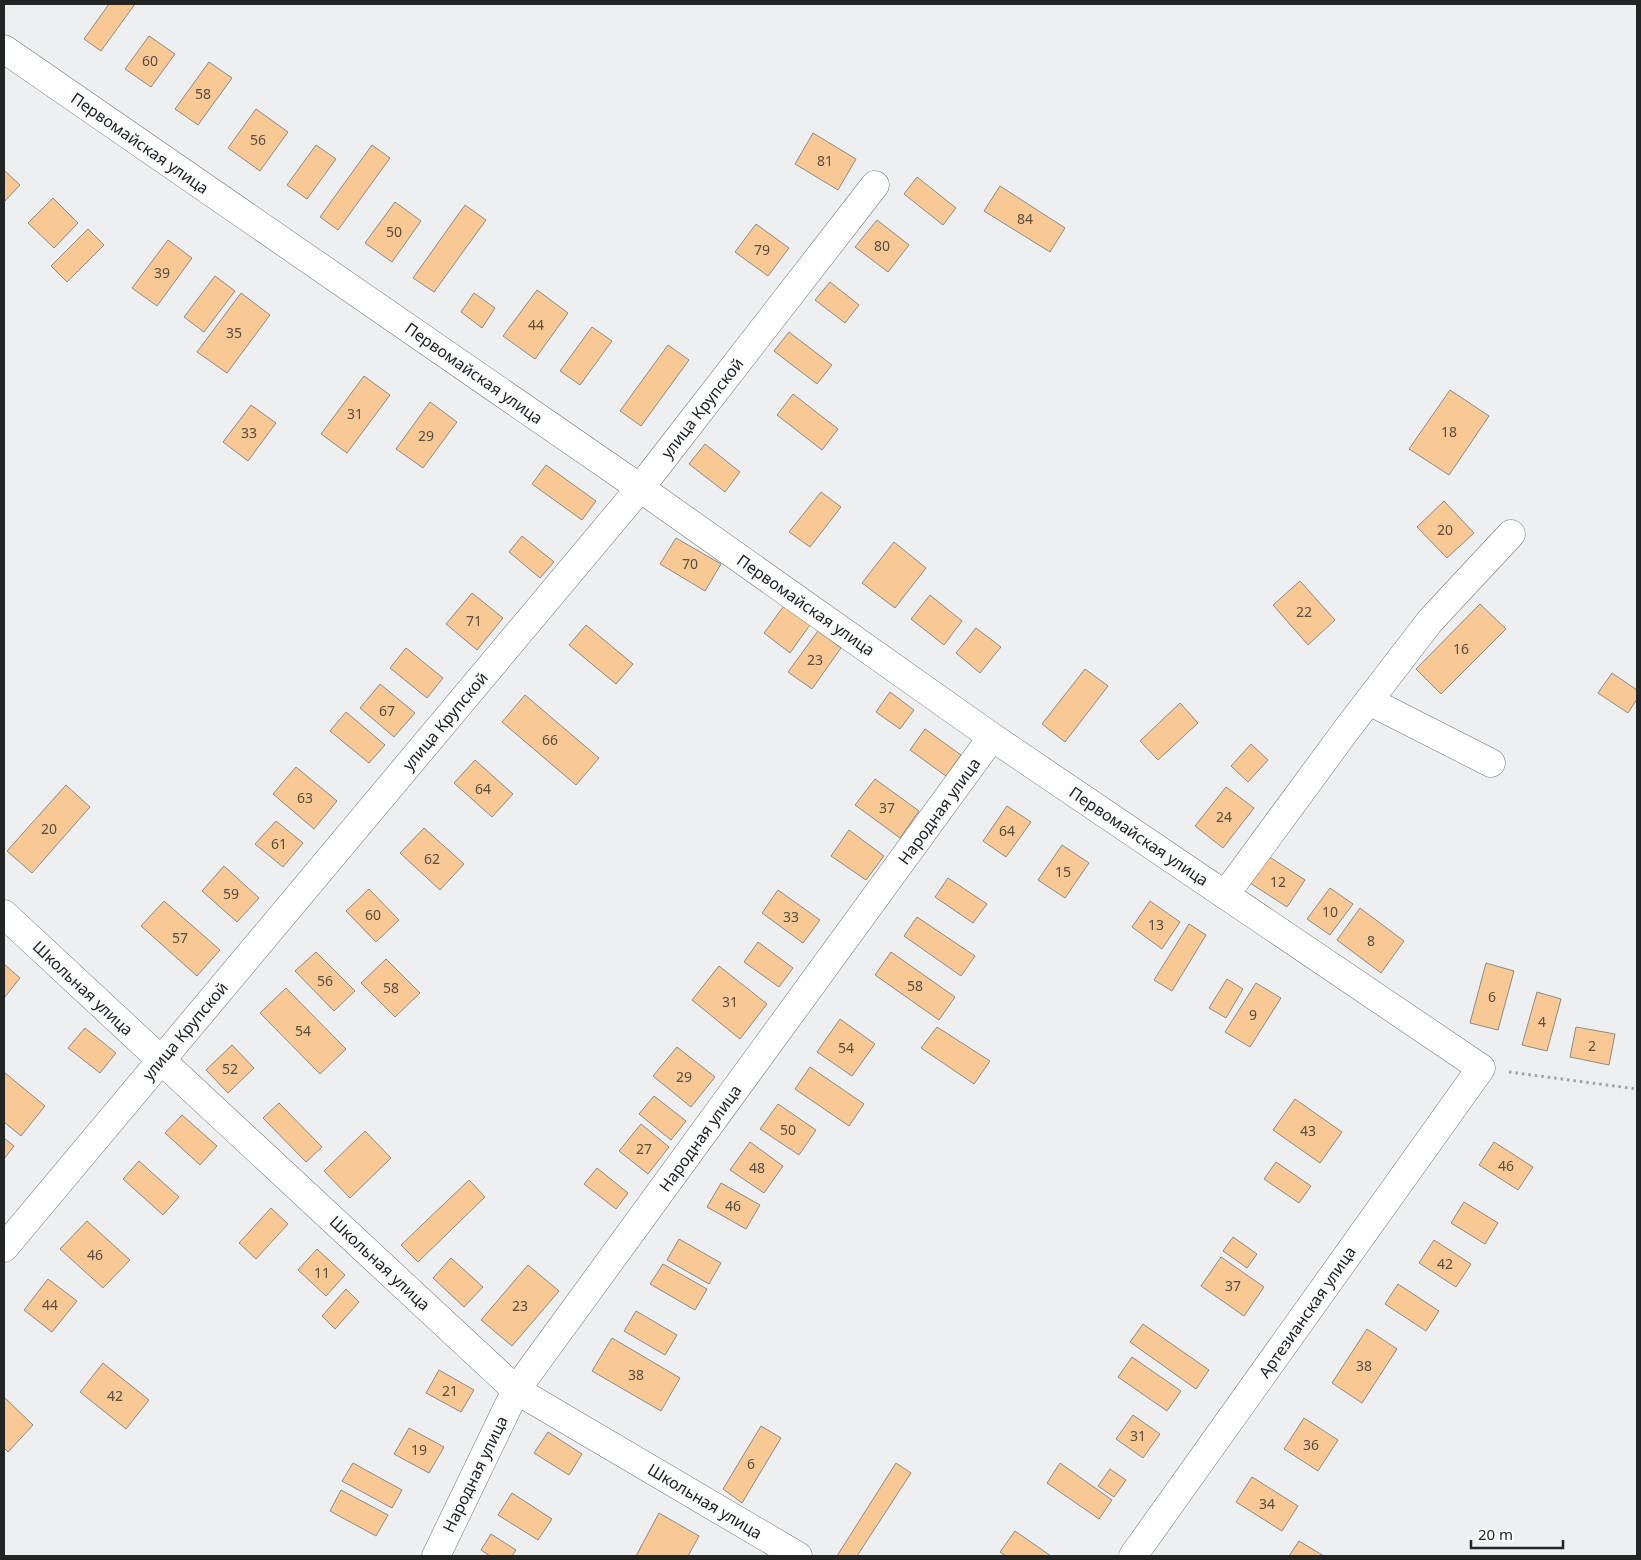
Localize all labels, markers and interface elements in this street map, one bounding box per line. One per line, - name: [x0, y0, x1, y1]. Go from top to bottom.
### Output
- house number: 60: [142, 51, 158, 70]
- house number: 58: [195, 84, 211, 103]
- street label: Первомайская улица: [67, 87, 213, 199]
- house number: 56: [250, 130, 266, 149]
- house number: 81: [817, 151, 833, 170]
- house number: 84: [1017, 209, 1033, 228]
- house number: 50: [386, 222, 402, 241]
- house number: 80: [874, 236, 890, 255]
- house number: 79: [754, 240, 770, 259]
- house number: 39: [154, 263, 170, 282]
- house number: 44: [528, 315, 544, 334]
- street label: Первомайская улица: [401, 317, 547, 429]
- house number: 35: [226, 323, 242, 342]
- street label: улица Крупской: [656, 353, 748, 463]
- house number: 31: [347, 404, 363, 423]
- house number: 18: [1441, 422, 1457, 441]
- house number: 33: [241, 423, 257, 442]
- house number: 29: [418, 426, 434, 445]
- house number: 20: [1437, 520, 1453, 539]
- street label: Первомайская улица: [733, 549, 879, 661]
- house number: 70: [682, 554, 698, 573]
- house number: 22: [1296, 602, 1312, 621]
- house number: 71: [466, 611, 482, 630]
- house number: 16: [1453, 639, 1469, 658]
- house number: 23: [807, 650, 823, 669]
- street label: улица Крупской: [397, 667, 493, 775]
- house number: 67: [379, 701, 395, 720]
- house number: 66: [542, 730, 558, 749]
- street label: Народная улица: [893, 753, 985, 869]
- house number: 64: [475, 779, 491, 798]
- street label: Первомайская улица: [1065, 781, 1213, 891]
- house number: 63: [297, 788, 313, 807]
- house number: 37: [879, 798, 895, 817]
- house number: 24: [1216, 807, 1232, 826]
- house number: 20: [41, 819, 57, 838]
- house number: 64: [999, 821, 1015, 840]
- house number: 61: [271, 834, 287, 853]
- house number: 62: [424, 849, 440, 868]
- house number: 15: [1055, 862, 1071, 881]
- house number: 12: [1270, 872, 1286, 891]
- house number: 59: [223, 884, 239, 903]
- house number: 10: [1322, 902, 1338, 921]
- house number: 60: [365, 905, 381, 924]
- house number: 33: [783, 907, 799, 926]
- house number: 13: [1148, 915, 1164, 934]
- house number: 57: [172, 928, 188, 947]
- house number: 8: [1367, 931, 1375, 950]
- street label: Школьная улица: [28, 936, 138, 1040]
- house number: 56: [317, 971, 333, 990]
- house number: 58: [907, 976, 923, 995]
- street label: улица Крупской: [137, 977, 233, 1085]
- house number: 58: [383, 978, 399, 997]
- house number: 6: [1488, 987, 1496, 1006]
- house number: 31: [722, 992, 738, 1011]
- house number: 9: [1249, 1005, 1257, 1024]
- house number: 4: [1538, 1012, 1546, 1031]
- house number: 54: [295, 1021, 311, 1040]
- house number: 2: [1588, 1036, 1596, 1055]
- house number: 54: [838, 1038, 854, 1057]
- house number: 52: [222, 1059, 238, 1078]
- house number: 29: [676, 1067, 692, 1086]
- street label: Народная улица: [654, 1080, 746, 1196]
- house number: 50: [780, 1120, 796, 1139]
- house number: 43: [1300, 1121, 1316, 1140]
- house number: 27: [636, 1139, 652, 1158]
- house number: 46: [1498, 1156, 1514, 1175]
- house number: 48: [749, 1158, 765, 1177]
- house number: 46: [725, 1196, 741, 1215]
- street label: Школьная улица: [325, 1211, 435, 1315]
- street label: Артезианская улица: [1253, 1242, 1361, 1382]
- house number: 46: [87, 1245, 103, 1264]
- house number: 42: [1437, 1254, 1453, 1273]
- house number: 11: [314, 1263, 330, 1282]
- house number: 37: [1225, 1276, 1241, 1295]
- house number: 44: [42, 1295, 58, 1314]
- house number: 23: [512, 1296, 528, 1315]
- house number: 38: [1356, 1356, 1372, 1375]
- house number: 38: [628, 1365, 644, 1384]
- house number: 21: [442, 1381, 458, 1400]
- house number: 42: [107, 1386, 123, 1405]
- street label: Народная улица: [437, 1412, 513, 1536]
- house number: 31: [1130, 1426, 1146, 1445]
- house number: 36: [1303, 1435, 1319, 1454]
- house number: 19: [411, 1440, 427, 1459]
- house number: 6: [747, 1454, 755, 1473]
- street label: Школьная улица: [644, 1458, 766, 1544]
- house number: 34: [1259, 1494, 1275, 1513]
- scale bar: [1471, 1518, 1564, 1550]
- text: 20 m: [1478, 1524, 1513, 1544]

